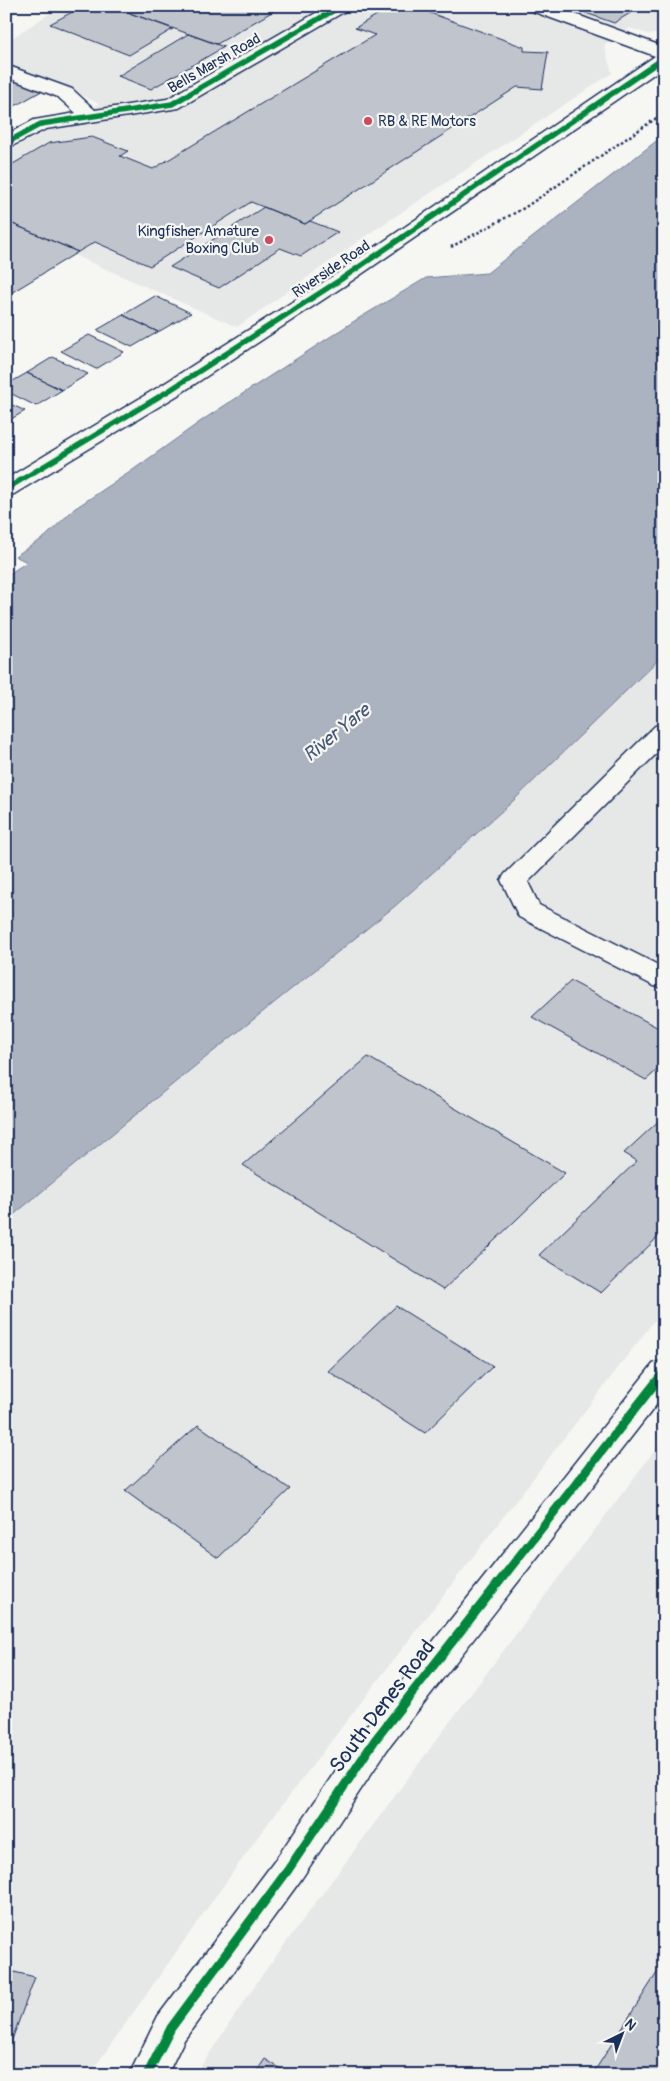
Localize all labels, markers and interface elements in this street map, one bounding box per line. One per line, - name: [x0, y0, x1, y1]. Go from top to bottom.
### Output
- street label: Bells Marsh Road: [164, 29, 264, 98]
- place label: RB & RE Motors: [378, 112, 476, 131]
- marker: RB & RE Motors: [362, 115, 374, 127]
- place label: Kingfisher Amature Boxing Club: [138, 222, 260, 258]
- marker: Kingfisher Amature Boxing Club: [263, 234, 275, 246]
- street label: Riverside Road: [289, 236, 374, 302]
- water label: River Yare: [299, 698, 376, 767]
- street label: South Denes Road: [324, 1634, 441, 1778]
- north arrow: [598, 2008, 648, 2058]
- text: N: [621, 2015, 640, 2034]

